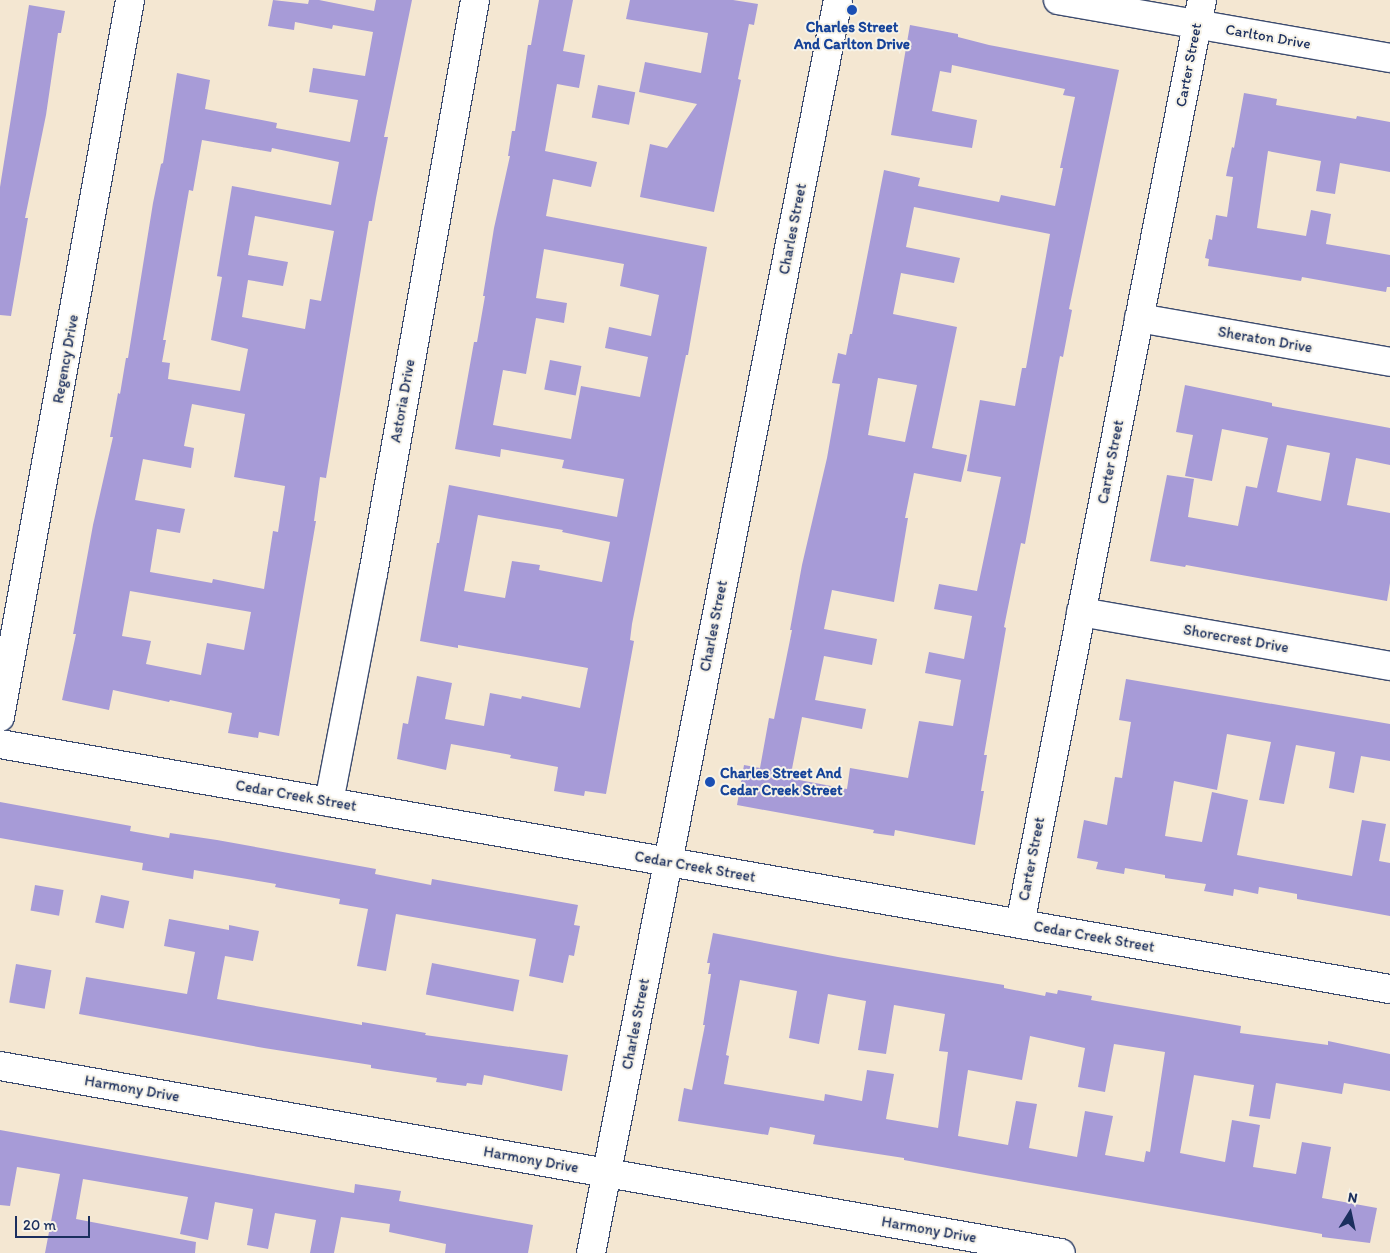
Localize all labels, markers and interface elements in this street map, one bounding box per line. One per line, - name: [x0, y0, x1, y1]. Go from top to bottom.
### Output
- marker: Charles Street And Carlton Drive: [846, 4, 858, 16]
- place label: Charles Street And Carlton Drive: [794, 18, 910, 53]
- street label: Carlton Drive: [1224, 21, 1312, 53]
- street label: Carter Street: [1172, 22, 1206, 108]
- street label: Charles Street: [775, 182, 811, 276]
- street label: Regency Drive: [49, 313, 83, 405]
- street label: Sheraton Drive: [1216, 323, 1314, 357]
- street label: Astoria Drive: [387, 358, 419, 444]
- street label: Carter Street: [1094, 419, 1128, 505]
- street label: Charles Street: [696, 579, 732, 673]
- street label: Shorecrest Drive: [1182, 621, 1290, 657]
- place label: Charles Street And Cedar Creek Street: [720, 764, 842, 799]
- marker: Charles Street And Cedar Creek Street: [704, 776, 716, 788]
- street label: Cedar Creek Street: [234, 777, 358, 815]
- street label: Carter Street: [1015, 816, 1049, 902]
- street label: Cedar Creek Street: [633, 848, 757, 886]
- street label: Cedar Creek Street: [1032, 918, 1156, 956]
- street label: Charles Street: [618, 977, 654, 1071]
- street label: Harmony Drive: [83, 1072, 181, 1106]
- street label: Harmony Drive: [482, 1143, 580, 1177]
- north arrow: [1325, 1188, 1375, 1238]
- text: N: [1347, 1189, 1359, 1207]
- scale bar: [18, 1206, 92, 1238]
- street label: Harmony Drive: [880, 1213, 978, 1247]
- text: 20 m: [23, 1216, 56, 1234]

